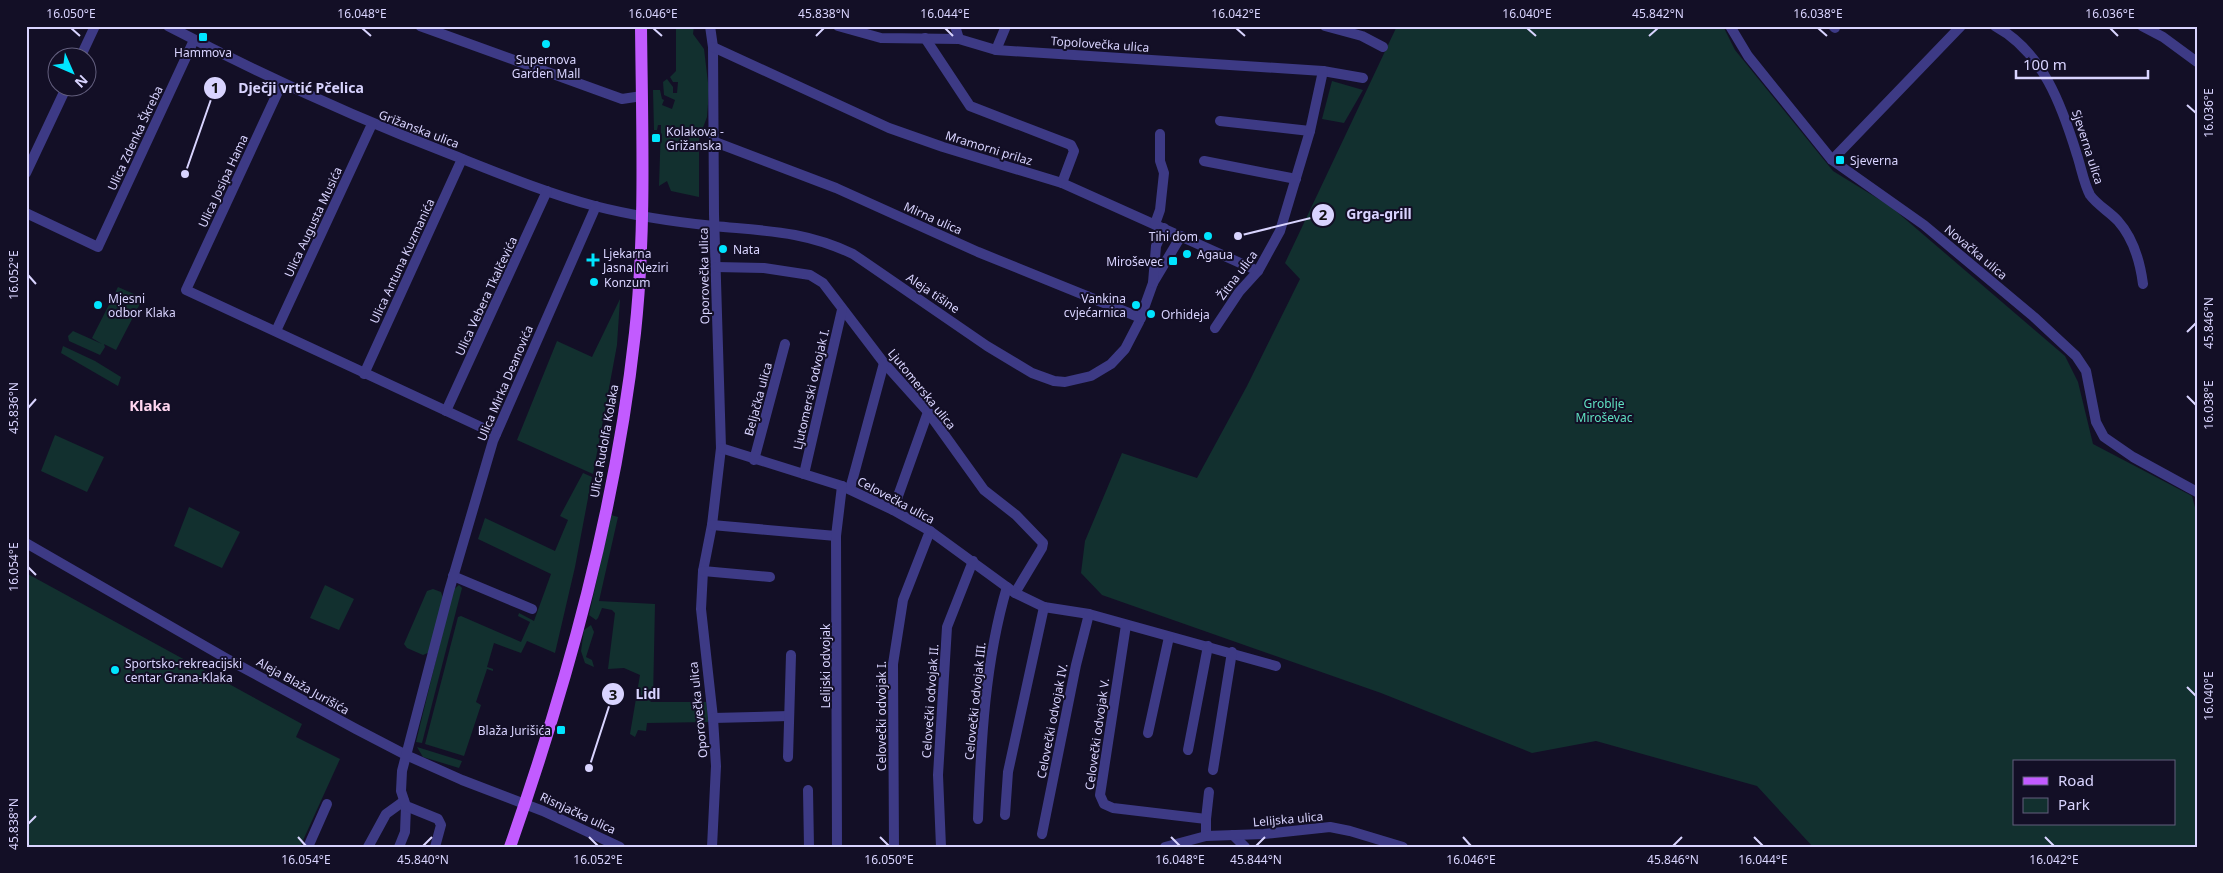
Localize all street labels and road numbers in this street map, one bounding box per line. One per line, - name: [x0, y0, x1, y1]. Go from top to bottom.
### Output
- street label: Topolovečka ulica: [1050, 32, 1150, 56]
- street label: Ulica Zdenka Škreba: [103, 83, 167, 193]
- street label: Grižanska ulica: [376, 106, 462, 152]
- street label: Sjeverna ulica: [2068, 108, 2108, 186]
- street label: Mramorni prilaz: [943, 127, 1035, 169]
- street label: Ulica Josipa Hama: [194, 132, 252, 230]
- street label: Ulica Augusta Musića: [280, 164, 346, 280]
- street label: Ulica Antuna Kuzmanića: [366, 196, 438, 326]
- street label: Mirna ulica: [901, 198, 965, 238]
- street label: Novačka ulica: [1941, 221, 2011, 283]
- street label: Oporovečka ulica: [695, 227, 713, 325]
- street label: Ulica Vebera Tkalčevića: [451, 234, 521, 358]
- street label: Žitna ulica: [1213, 247, 1261, 303]
- street label: Aleja tišine: [903, 269, 963, 317]
- street label: Ulica Mirka Deanovića: [473, 323, 537, 443]
- street label: Ljutomerski odvojak I.: [789, 327, 833, 451]
- street label: Ljutomerska ulica: [884, 345, 960, 433]
- street label: Beljačka ulica: [740, 360, 776, 438]
- street label: Ulica Rudolfa Kolaka: [586, 383, 622, 499]
- street label: Celovečka ulica: [854, 472, 938, 528]
- street label: Lelijski odvojak: [817, 623, 834, 708]
- street label: Celovečki odvojak III.: [960, 641, 990, 761]
- street label: Celovečki odvojak II.: [918, 643, 942, 759]
- street label: Aleja Blaža Jurišića: [254, 653, 352, 719]
- street label: Oporovečka ulica: [684, 661, 712, 759]
- street label: Celovečki odvojak I.: [873, 661, 890, 771]
- street label: Celovečki odvojak IV.: [1032, 662, 1072, 780]
- street label: Celovečki odvojak V.: [1081, 677, 1113, 791]
- street label: Risnjačka ulica: [537, 788, 619, 838]
- street label: Lelijska ulica: [1252, 807, 1324, 831]

